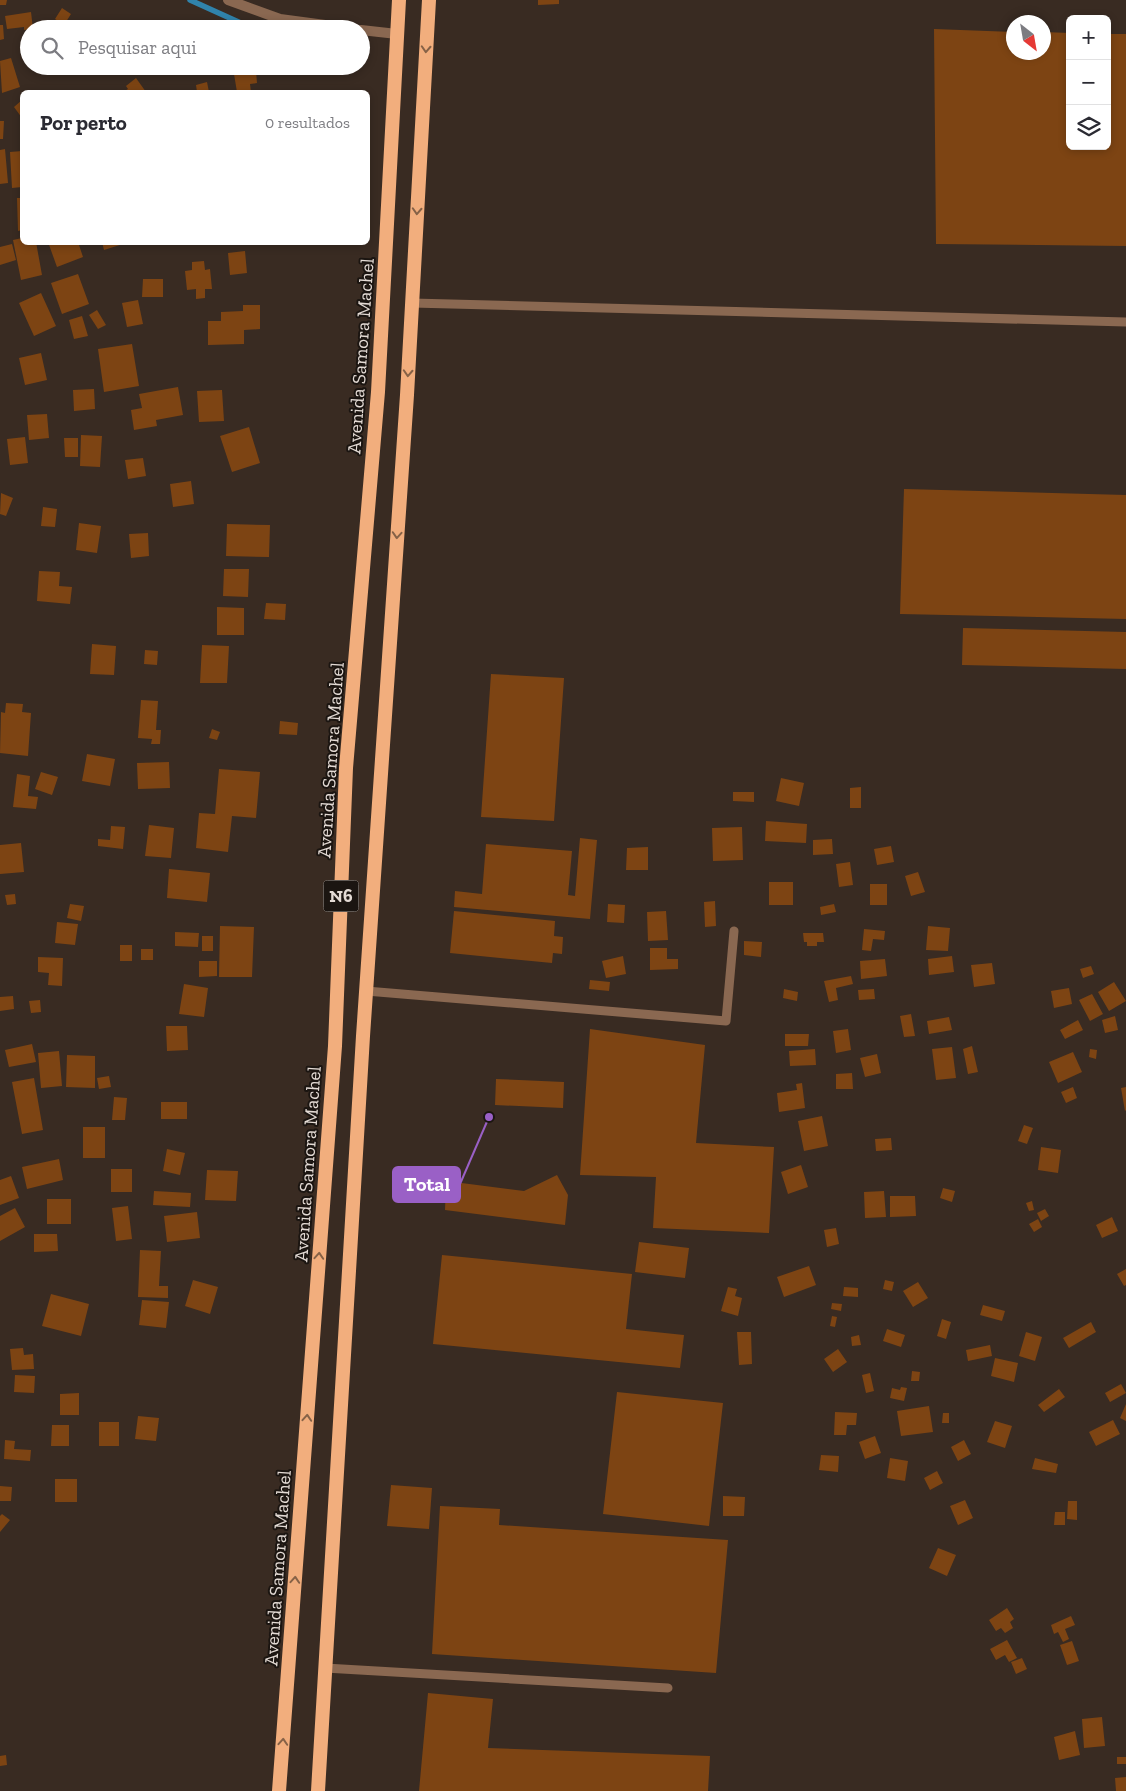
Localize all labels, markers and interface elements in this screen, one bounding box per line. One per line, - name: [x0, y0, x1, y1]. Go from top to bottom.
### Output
- north arrow: [1006, 15, 1051, 60]
- map controls: [1066, 15, 1111, 150]
- button: +: [1066, 15, 1111, 60]
- search box: [20, 20, 370, 75]
- icon: search: [38, 34, 66, 62]
- text: Pesquisar aqui: [78, 36, 197, 59]
- one-way arrow: [421, 45, 432, 53]
- button: −: [1066, 60, 1111, 105]
- button: layers: [1066, 105, 1111, 150]
- text: Por perto: [40, 110, 127, 135]
- text: 0 resultados: [265, 113, 350, 132]
- one-way arrow: [412, 207, 423, 215]
- street label: Avenida Samora Machel: [342, 258, 379, 455]
- one-way arrow: [403, 369, 414, 377]
- one-way arrow: [392, 532, 403, 540]
- street label: Avenida Samora Machel: [312, 662, 349, 859]
- road number: N6: [324, 880, 358, 911]
- street label: Avenida Samora Machel: [289, 1066, 326, 1263]
- callout: Total: [393, 1167, 460, 1202]
- text: Total: [404, 1172, 450, 1196]
- one-way arrow: [313, 1252, 324, 1260]
- one-way arrow: [301, 1414, 312, 1422]
- street label: Avenida Samora Machel: [259, 1470, 296, 1667]
- one-way arrow: [289, 1576, 300, 1584]
- one-way arrow: [277, 1738, 288, 1746]

